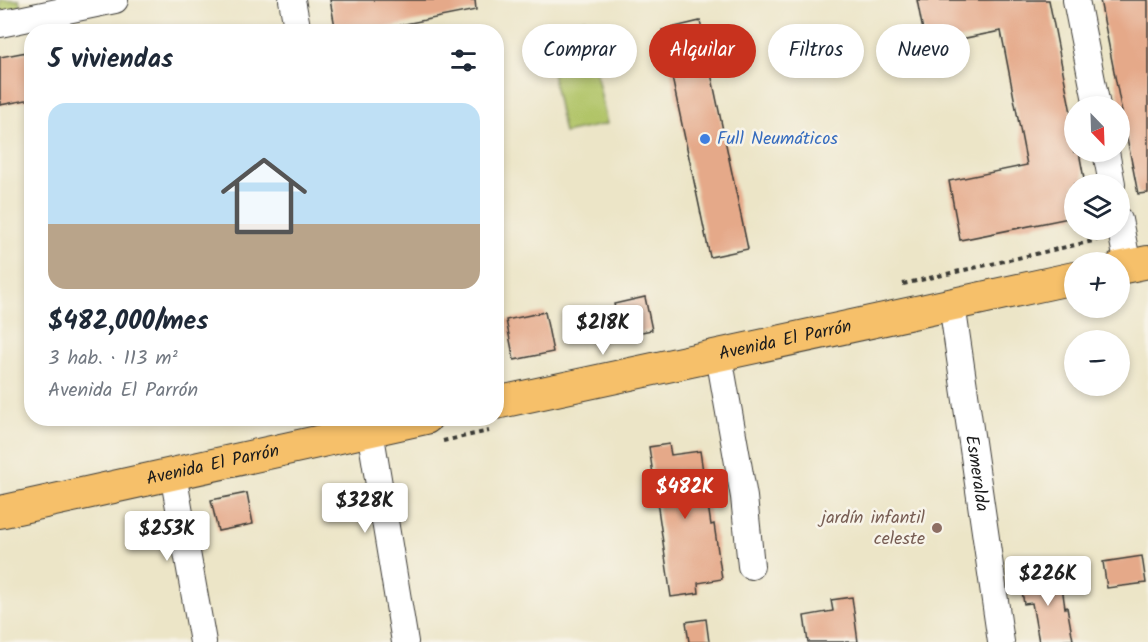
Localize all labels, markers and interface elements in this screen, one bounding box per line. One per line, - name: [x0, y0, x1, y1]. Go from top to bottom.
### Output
- chip: Comprar: [522, 24, 637, 78]
- chip: Alquilar: [649, 24, 756, 78]
- chip: Filtros: [768, 24, 864, 78]
- chip: Nuevo: [876, 24, 970, 78]
- text: 5 viviendas: [48, 39, 173, 81]
- icon: filters: [447, 44, 480, 77]
- north arrow: [1064, 96, 1130, 162]
- map controls: [1064, 96, 1130, 396]
- place label: Full Neumáticos: [717, 125, 838, 154]
- marker: Full Neumáticos: [698, 132, 712, 146]
- icon: home: [210, 142, 318, 250]
- button: layers: [1064, 174, 1130, 240]
- button: +: [1064, 252, 1130, 318]
- text: $482,000/mes: [48, 301, 208, 343]
- pin: $218K: [561, 305, 645, 356]
- text: $218K: [576, 308, 630, 340]
- street label: Avenida El Parrón: [716, 312, 855, 369]
- button: −: [1064, 330, 1130, 396]
- text: 3 hab. · 113 m²: [48, 343, 178, 375]
- text: Avenida El Parrón: [48, 375, 198, 407]
- street label: Esmeralda: [957, 433, 996, 513]
- street label: Avenida El Parrón: [144, 436, 282, 494]
- pin: $482K: [643, 469, 727, 520]
- text: $482K: [656, 472, 714, 504]
- pin: $328K: [323, 483, 407, 534]
- text: $328K: [336, 486, 394, 518]
- place label: jardín infantil celeste: [818, 504, 926, 554]
- pin: $253K: [125, 511, 209, 562]
- text: $253K: [139, 514, 195, 546]
- marker: jardín infantil celeste: [930, 521, 944, 535]
- pin: $226K: [1006, 556, 1090, 607]
- text: $226K: [1019, 559, 1077, 591]

